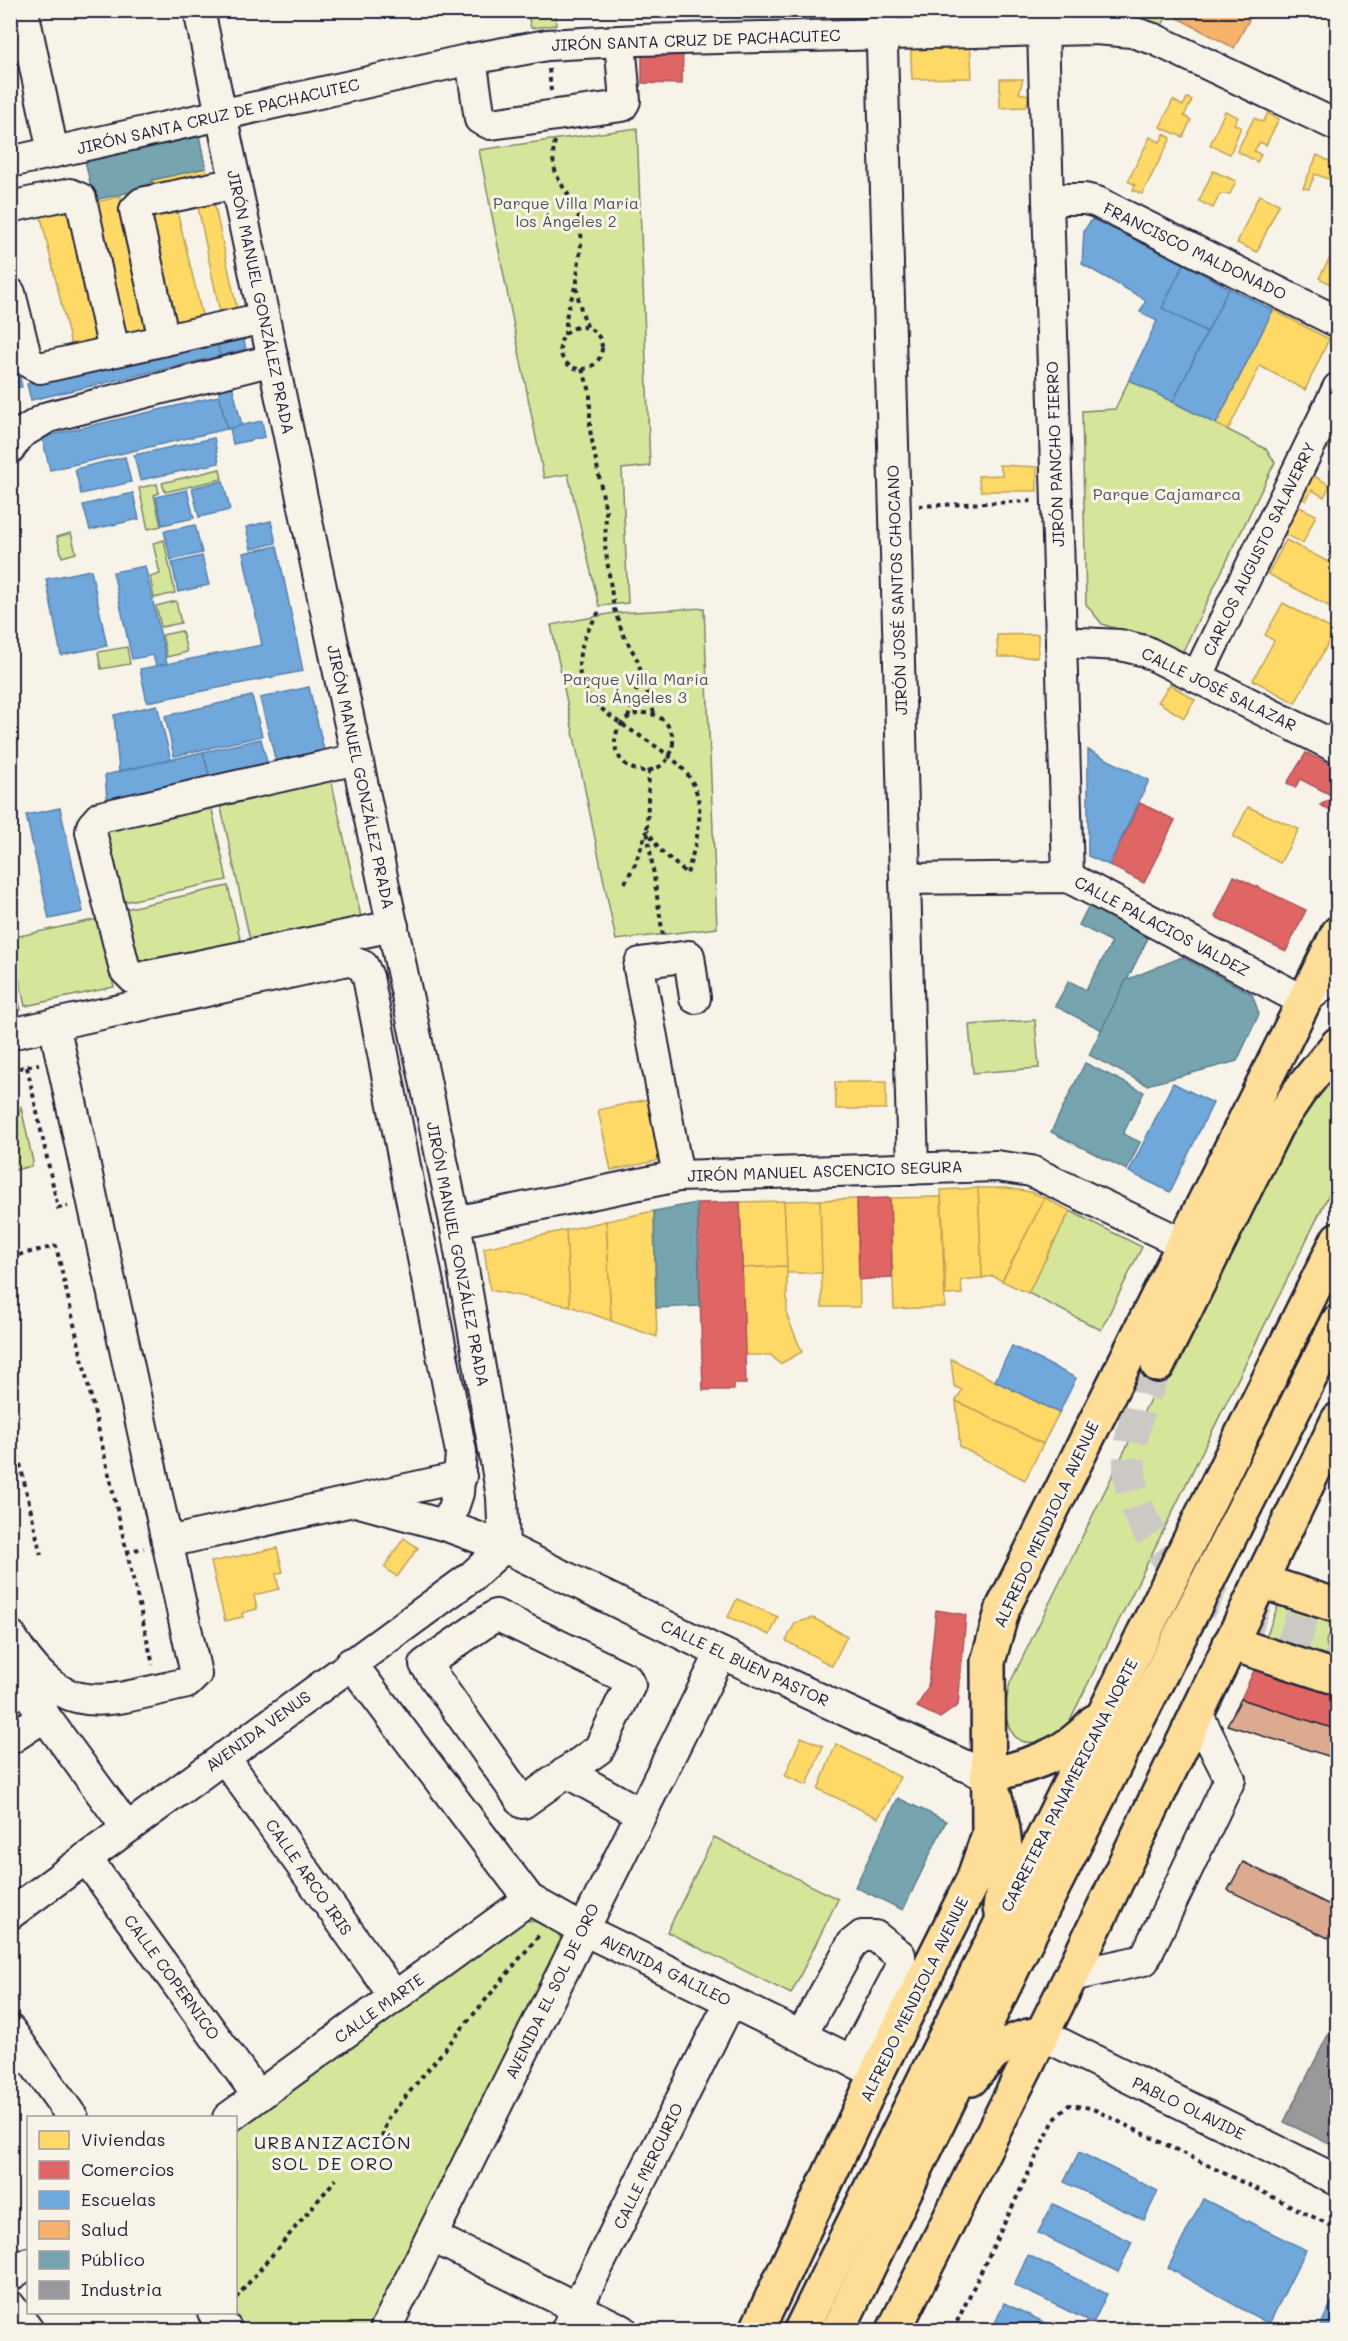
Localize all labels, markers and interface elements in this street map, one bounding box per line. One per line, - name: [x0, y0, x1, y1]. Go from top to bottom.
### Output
- street label: JIRÓN SANTA CRUZ DE PACHACUTEC: [551, 24, 841, 55]
- street label: JIRÓN SANTA CRUZ DE PACHACUTEC: [75, 73, 361, 158]
- street label: JIRÓN MANUEL GONZÁLEZ PRADA: [223, 168, 300, 436]
- park label: Parque Villa María los Ángeles 2: [493, 192, 639, 231]
- street label: FRANCISCO MALDONADO: [1100, 197, 1290, 304]
- street label: JIRÓN PANCHO FIERRO: [1041, 361, 1068, 547]
- street label: CARLOS AUGUSTO SALAVERRY: [1197, 438, 1320, 659]
- street label: JIRÓN JOSÉ SANTOS CHOCANO: [882, 464, 911, 716]
- park label: Parque Cajamarca: [1093, 483, 1241, 504]
- street label: CALLE JOSÉ SALAZAR: [1138, 642, 1300, 735]
- street label: JIRÓN MANUEL GONZÁLEZ PRADA: [323, 643, 400, 911]
- park label: Parque Villa María los Ángeles 3: [563, 668, 709, 707]
- street label: CALLE PALACIOS VALDEZ: [1071, 870, 1254, 981]
- street label: JIRÓN MANUEL GONZÁLEZ PRADA: [422, 1120, 495, 1388]
- street label: JIRÓN MANUEL ASCENCIO SEGURA: [687, 1155, 963, 1186]
- street label: ALFREDO MENDIOLA AVENUE: [988, 1417, 1103, 1630]
- street label: CALLE EL BUEN PASTOR: [658, 1614, 833, 1711]
- street label: CARRETERA PANAMERICANA NORTE: [995, 1655, 1142, 1915]
- street label: AVENIDA VENUS: [201, 1685, 314, 1776]
- street label: CALLE ARCO IRIS: [261, 1814, 357, 1939]
- street label: ALFREDO MENDIOLA AVENUE: [855, 1893, 972, 2105]
- street label: AVENIDA EL SOL DE ORO: [500, 1899, 603, 2082]
- street label: CALLE COPERNICO: [120, 1910, 225, 2043]
- street label: AVENIDA GALILEO: [597, 1929, 735, 2010]
- street label: CALLE MARTE: [330, 1968, 428, 2047]
- street label: PABLO OLAVIDE: [1129, 2071, 1249, 2144]
- street label: CALLE MERCURIO: [608, 2099, 687, 2232]
- legend: [27, 2116, 237, 2314]
- text: Viviendas: [81, 2127, 166, 2151]
- district label: URBANIZACIÓN SOL DE ORO: [254, 2130, 412, 2175]
- text: Comercios: [81, 2157, 175, 2181]
- text: Escuelas: [81, 2187, 156, 2211]
- text: Salud: [81, 2217, 128, 2241]
- text: Público: [81, 2247, 145, 2271]
- text: Industria: [81, 2277, 163, 2301]

